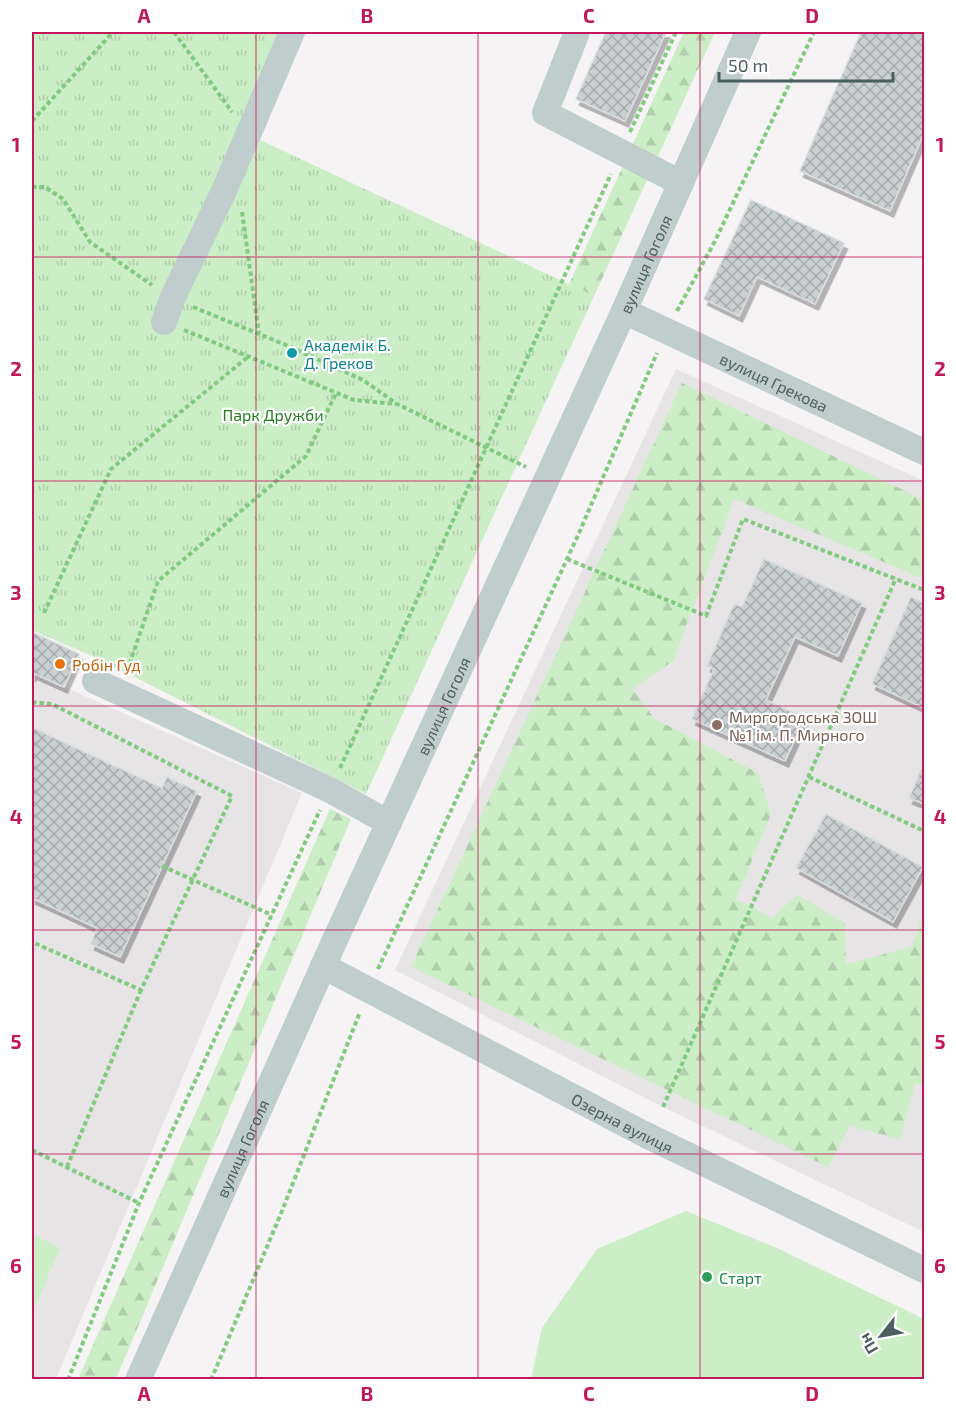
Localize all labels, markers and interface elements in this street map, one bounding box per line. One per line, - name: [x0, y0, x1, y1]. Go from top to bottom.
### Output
- text: A: [137, 3, 151, 27]
- text: B: [361, 3, 373, 27]
- text: C: [583, 3, 595, 27]
- text: D: [805, 3, 819, 27]
- scale bar: [719, 45, 893, 83]
- text: 50 m: [728, 54, 768, 76]
- text: 1: [12, 132, 20, 156]
- text: 1: [936, 132, 944, 156]
- street label: вулиця Гоголя: [615, 212, 675, 316]
- place label: Академік Б. Д. Греков: [304, 335, 391, 372]
- marker: Академік Б. Д. Греков: [285, 346, 299, 360]
- street label: вулиця Грекова: [717, 348, 831, 415]
- text: 2: [10, 356, 22, 380]
- text: 2: [934, 356, 946, 380]
- park label: Парк Дружби: [222, 405, 324, 425]
- text: 3: [10, 580, 22, 604]
- text: 3: [934, 580, 946, 604]
- street label: вулиця Гоголя: [412, 654, 473, 758]
- place label: Робін Гуд: [72, 655, 141, 675]
- marker: Робін Гуд: [53, 657, 67, 671]
- place label: Миргородська ЗОШ №1 ім. П. Мирного: [729, 707, 877, 744]
- marker: Миргородська ЗОШ №1 ім. П. Мирного: [710, 718, 724, 732]
- text: 4: [10, 804, 23, 828]
- text: 4: [934, 804, 947, 828]
- text: 5: [10, 1029, 22, 1053]
- text: 5: [934, 1029, 946, 1053]
- street label: Озерна вулиця: [569, 1088, 677, 1156]
- street label: вулиця Гоголя: [211, 1096, 272, 1200]
- text: 6: [10, 1253, 22, 1277]
- text: 6: [934, 1253, 946, 1277]
- place label: Старт: [719, 1268, 762, 1287]
- marker: Старт: [700, 1270, 714, 1284]
- north arrow: [851, 1306, 911, 1366]
- text: Пн: [854, 1330, 881, 1358]
- text: A: [137, 1381, 151, 1405]
- text: B: [361, 1381, 373, 1405]
- text: C: [583, 1381, 595, 1405]
- text: D: [805, 1381, 819, 1405]

